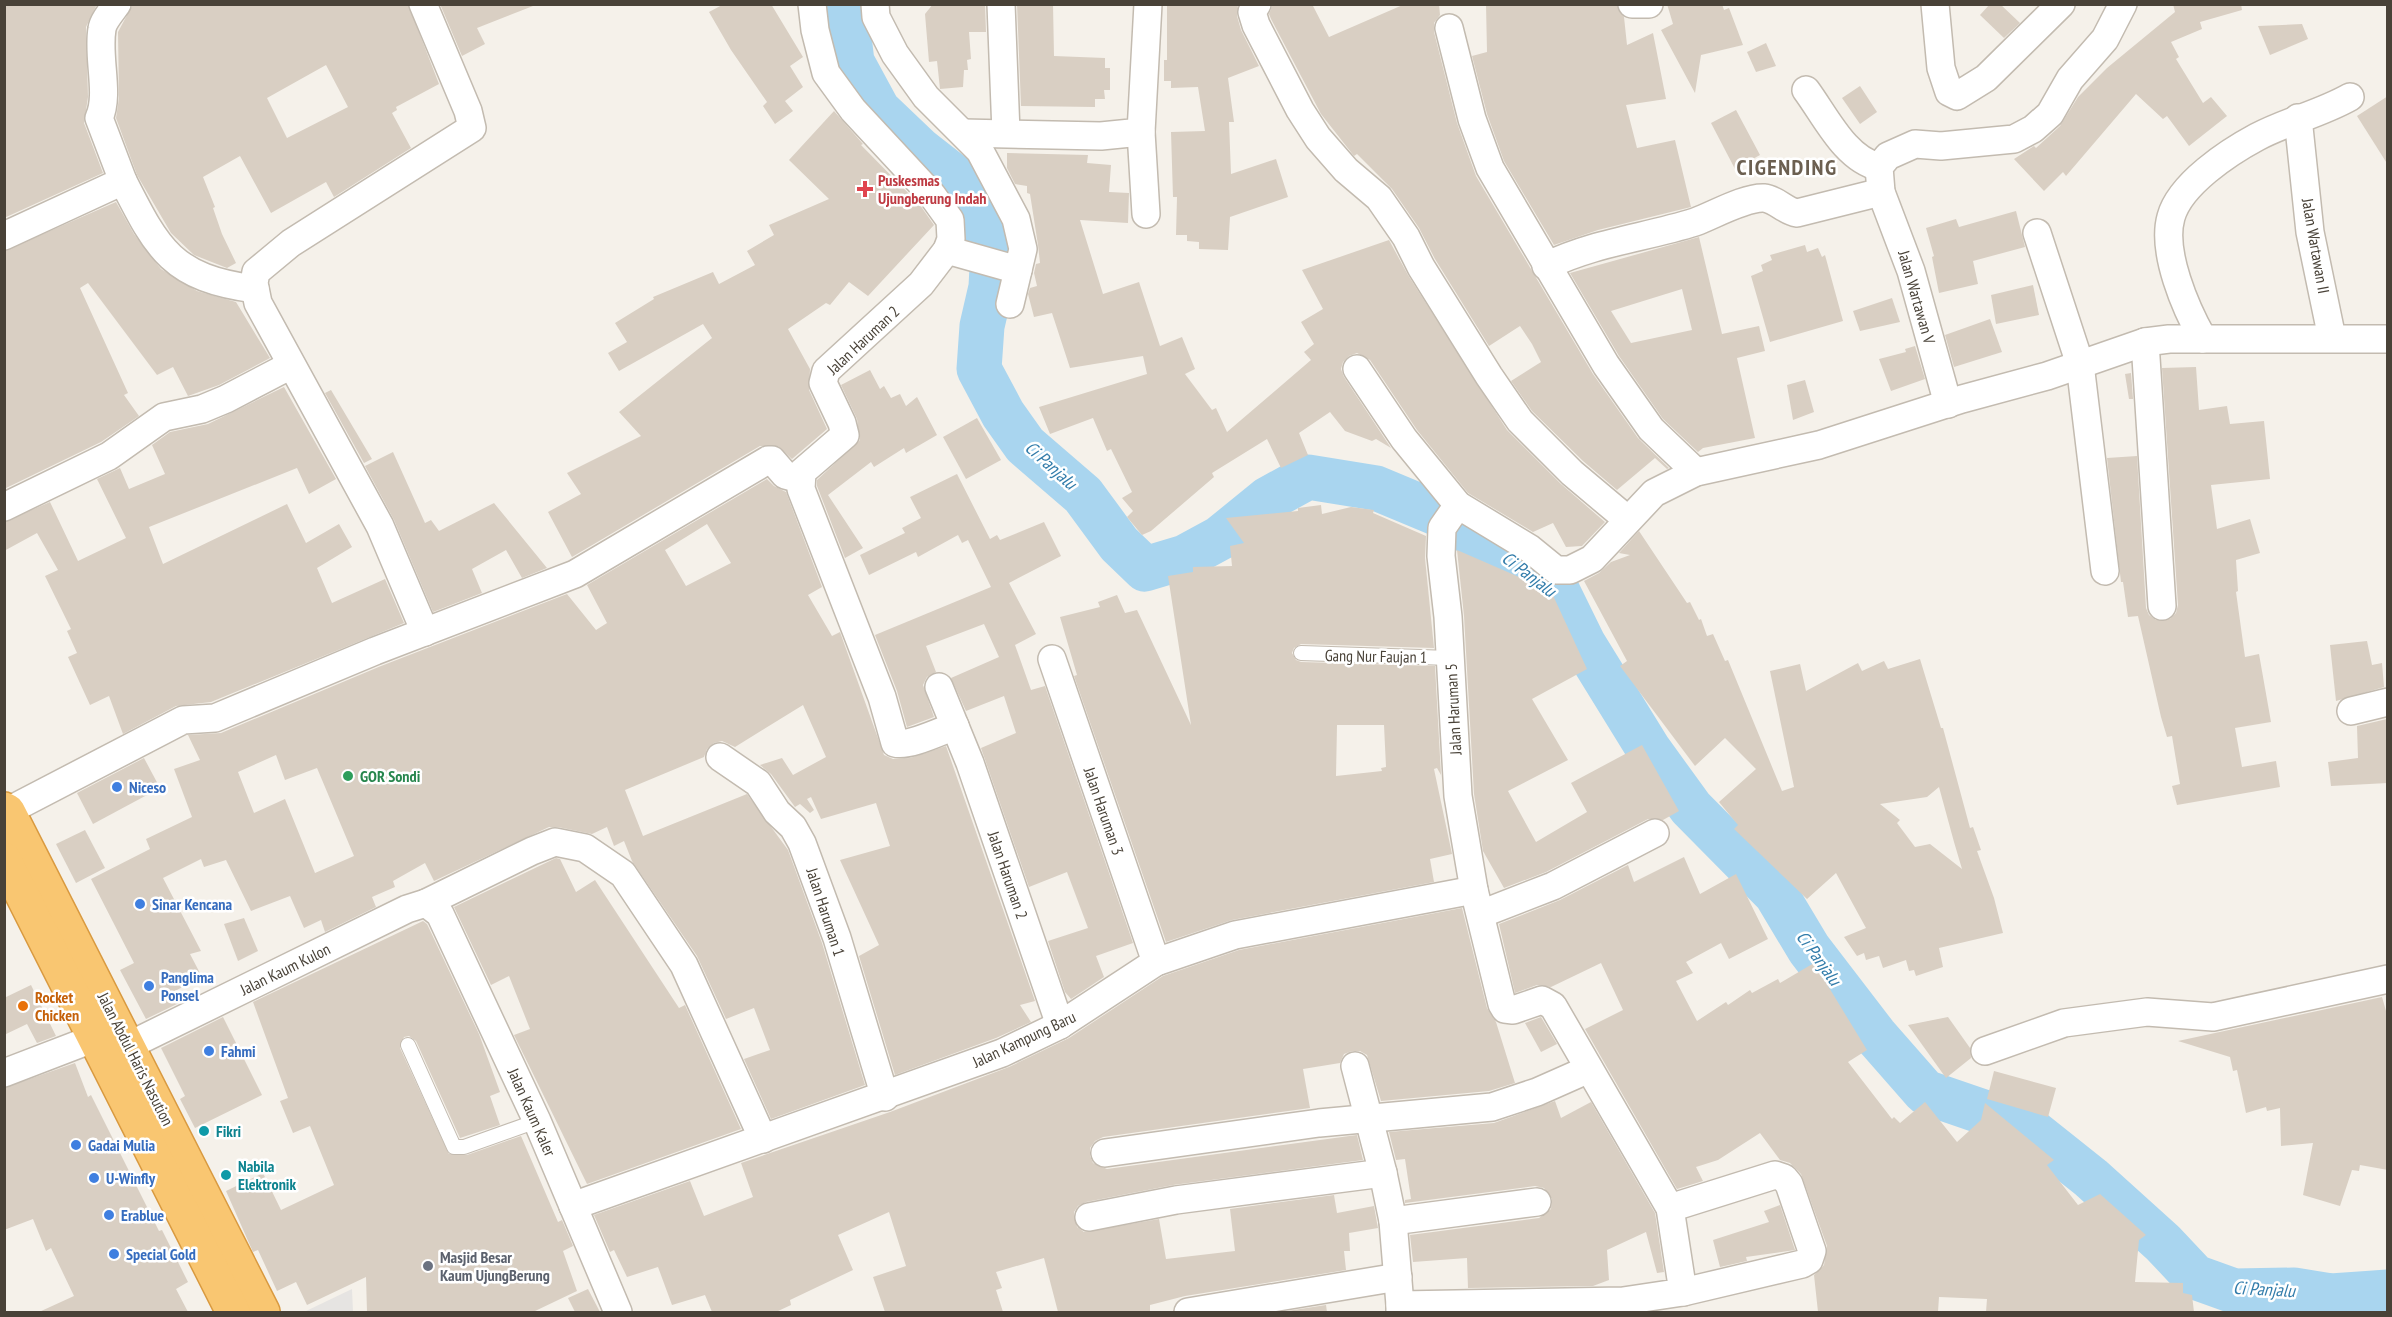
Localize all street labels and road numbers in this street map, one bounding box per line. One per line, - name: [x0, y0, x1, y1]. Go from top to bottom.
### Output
- street label: Jalan Wartawan II: [2298, 196, 2334, 295]
- street label: Jalan Wartawan V: [1894, 247, 1940, 346]
- street label: Jalan Haruman 2: [822, 301, 903, 379]
- street label: Gang Nur Faujan 1: [1325, 645, 1427, 667]
- street label: Jalan Haruman 5: [1441, 663, 1465, 756]
- street label: Jalan Haruman 3: [1079, 764, 1128, 858]
- street label: Jalan Haruman 2: [983, 828, 1032, 922]
- street label: Jalan Haruman 1: [802, 864, 850, 959]
- street label: Jalan Kaum Kulon: [236, 939, 333, 1000]
- street label: Jalan Abdul Haris Nasution: [93, 988, 178, 1129]
- street label: Jalan Kampung Baru: [968, 1006, 1079, 1072]
- street label: Jalan Kaum Kaler: [503, 1064, 561, 1160]

